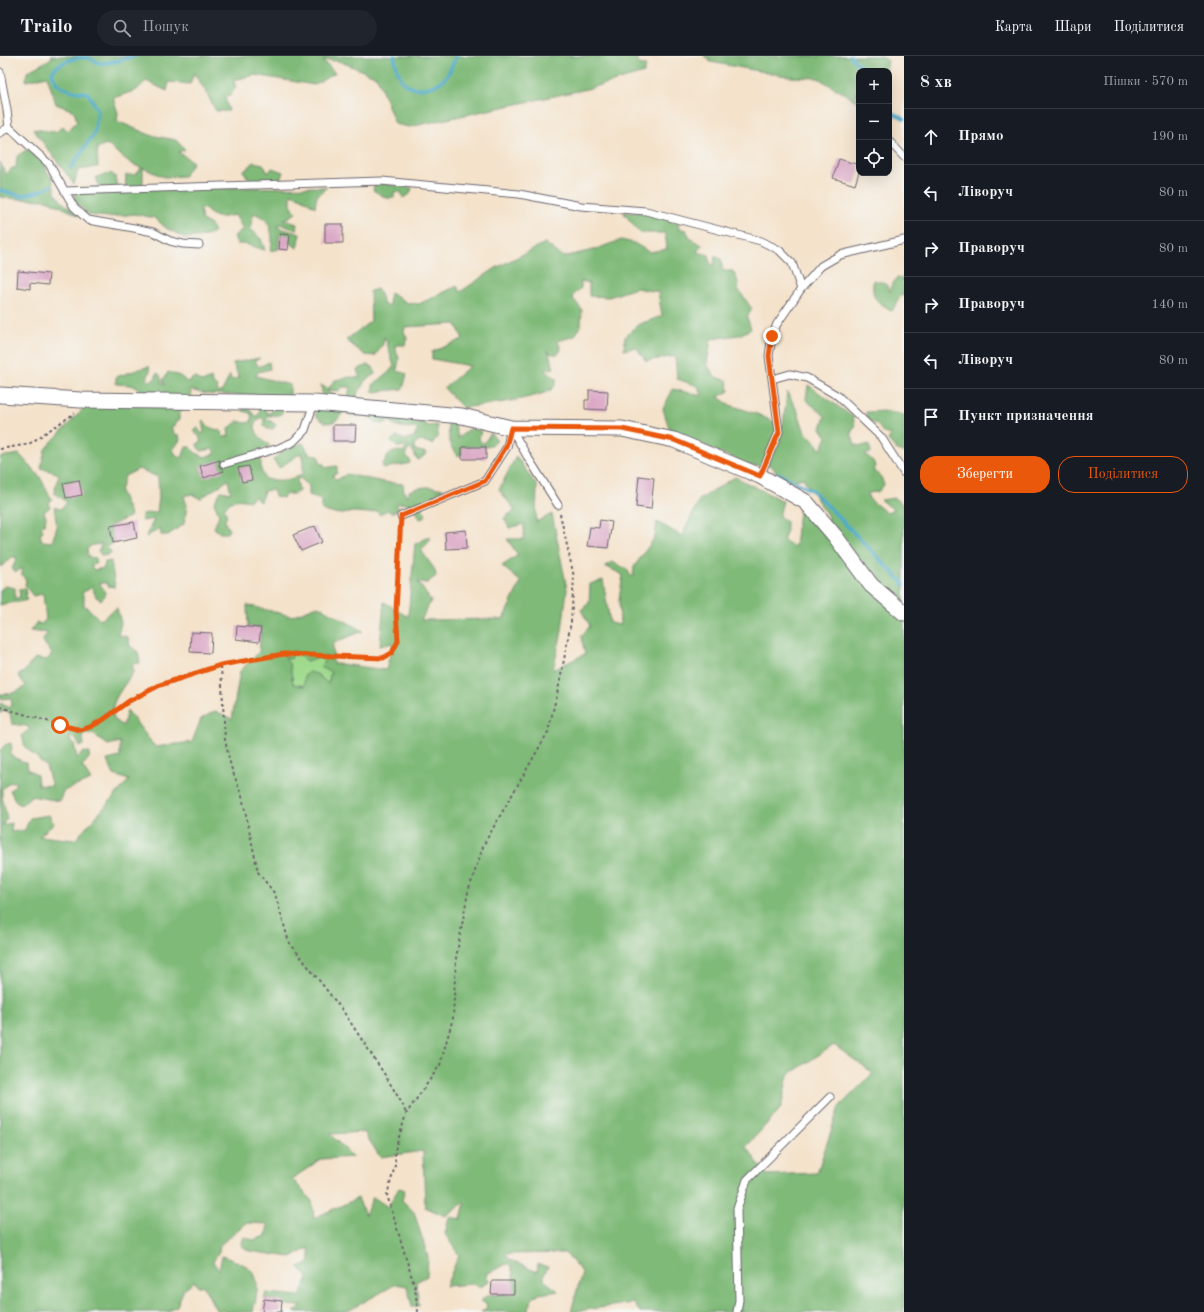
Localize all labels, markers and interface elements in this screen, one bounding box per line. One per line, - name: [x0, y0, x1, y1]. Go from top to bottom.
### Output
- search box: [97, 10, 377, 46]
- icon: search: [111, 17, 133, 39]
- text: Trailo: [20, 18, 73, 37]
- text: Пошук: [143, 20, 189, 35]
- text: Карта: [995, 20, 1033, 34]
- text: Шари: [1055, 20, 1092, 34]
- text: Поділитися: [1114, 20, 1184, 34]
- map controls: [856, 68, 892, 176]
- button: +: [856, 68, 892, 104]
- text: 8 хв: [920, 74, 952, 91]
- text: Пішки · 570 m: [1103, 75, 1188, 88]
- button: −: [856, 104, 892, 140]
- icon: ahead: [920, 126, 942, 148]
- text: Прямо: [958, 129, 1004, 144]
- text: 190 m: [1151, 130, 1188, 143]
- button: locate: [856, 140, 892, 176]
- icon: left: [920, 182, 942, 204]
- text: Ліворуч: [958, 185, 1013, 200]
- text: 80 m: [1159, 186, 1188, 199]
- icon: right: [920, 238, 942, 260]
- text: Праворуч: [958, 241, 1025, 256]
- text: 80 m: [1159, 242, 1188, 255]
- icon: right: [920, 294, 942, 316]
- text: Праворуч: [958, 297, 1025, 312]
- text: 140 m: [1151, 298, 1188, 311]
- route end: [763, 327, 781, 345]
- icon: left: [920, 350, 942, 372]
- text: Ліворуч: [958, 353, 1013, 368]
- text: 80 m: [1159, 354, 1188, 367]
- icon: arrive: [920, 406, 942, 428]
- text: Пункт призначення: [958, 409, 1094, 424]
- button: Зберегти: [920, 456, 1050, 493]
- button: Поділитися: [1058, 456, 1188, 493]
- route start: [51, 716, 69, 734]

